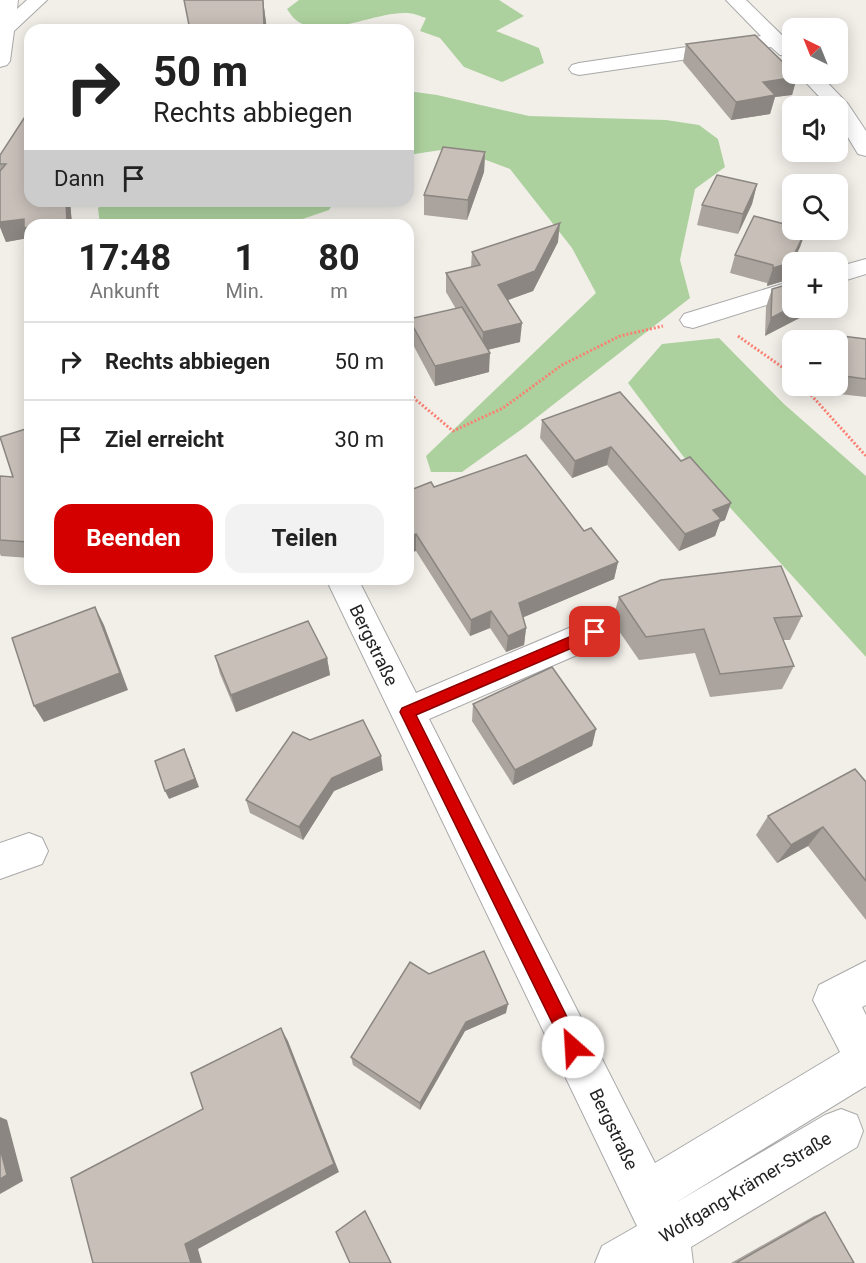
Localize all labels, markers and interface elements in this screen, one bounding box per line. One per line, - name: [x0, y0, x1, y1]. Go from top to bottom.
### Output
- north arrow: [782, 18, 848, 84]
- map controls: [782, 18, 848, 396]
- text: 50 m: [153, 47, 248, 96]
- icon: right: [54, 48, 132, 126]
- button: sound: [782, 96, 848, 162]
- text: Rechts abbiegen: [153, 97, 353, 129]
- icon: arrive: [117, 162, 150, 195]
- text: Dann: [54, 166, 105, 191]
- button: search: [782, 174, 848, 240]
- text: 17:48: [78, 237, 171, 279]
- text: 1: [234, 237, 255, 279]
- text: 80: [318, 237, 360, 279]
- button: +: [782, 252, 848, 318]
- text: Ankunft: [90, 279, 160, 303]
- text: Min.: [225, 279, 264, 303]
- text: m: [330, 279, 348, 303]
- button: −: [782, 330, 848, 396]
- icon: right: [54, 345, 87, 378]
- text: Rechts abbiegen: [105, 349, 270, 374]
- text: 50 m: [335, 349, 384, 374]
- icon: arrive: [54, 423, 87, 456]
- text: Ziel erreicht: [105, 427, 224, 452]
- text: 30 m: [335, 427, 384, 452]
- button: Beenden: [54, 504, 213, 573]
- button: Teilen: [225, 504, 384, 573]
- street label: Bergstraße: [345, 601, 403, 689]
- pin: [569, 606, 620, 657]
- icon: arrive: [578, 615, 611, 648]
- position arrow: [541, 1015, 605, 1079]
- street label: Bergstraße: [585, 1085, 643, 1173]
- street label: Wolfgang-Krämer-Straße: [655, 1127, 835, 1247]

